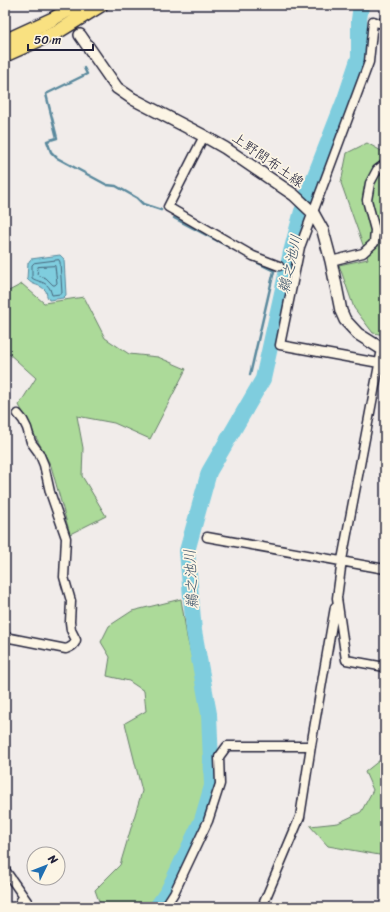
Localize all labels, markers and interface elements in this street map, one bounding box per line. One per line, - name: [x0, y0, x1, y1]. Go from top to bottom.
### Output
- scale bar: [28, 26, 93, 52]
- text: 50 m: [34, 29, 61, 51]
- street label: 上野間布土線: [226, 126, 310, 194]
- water label: 鵜之池川: [271, 232, 309, 296]
- water label: 鵜之池川: [176, 548, 206, 610]
- north arrow: [26, 846, 66, 886]
- text: N: [43, 850, 63, 869]

